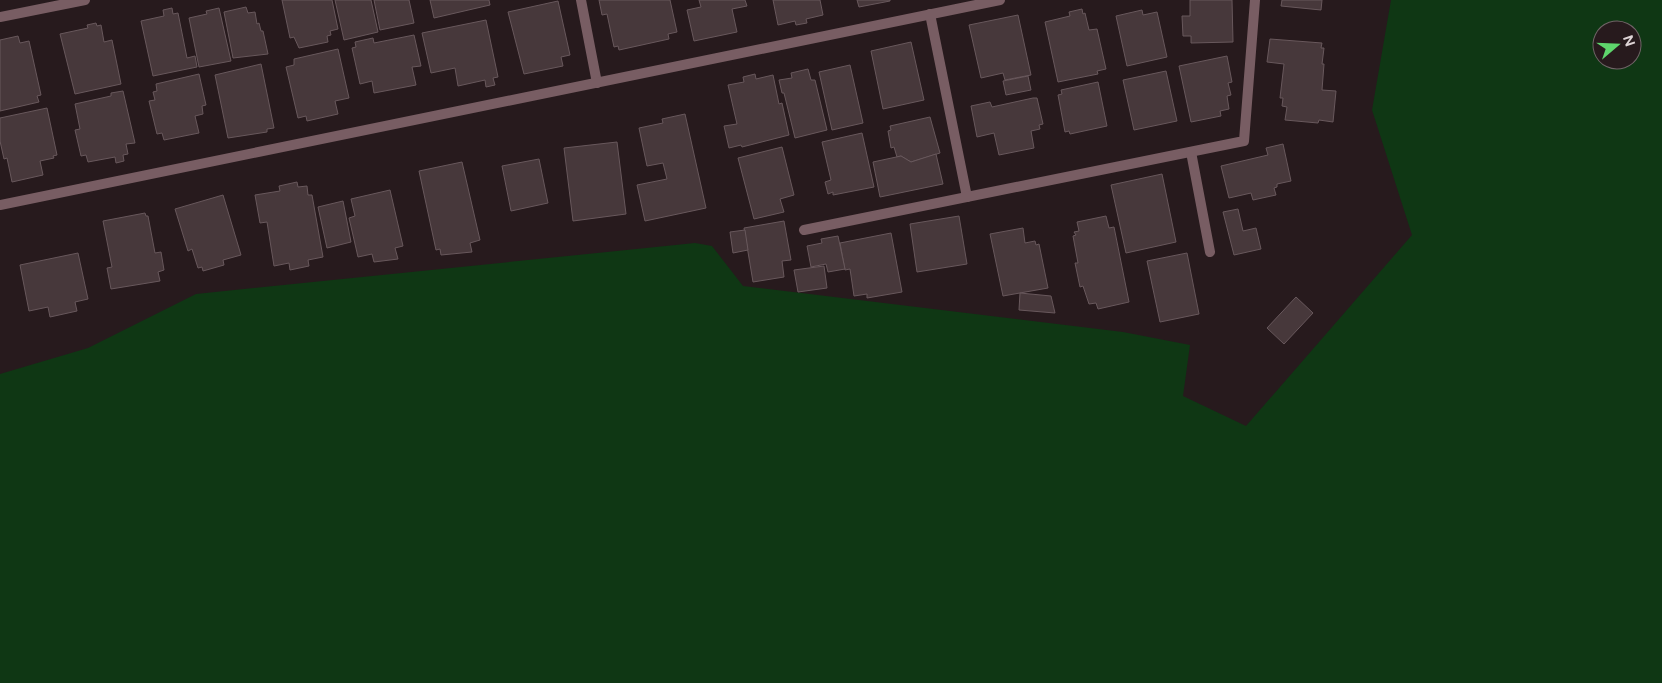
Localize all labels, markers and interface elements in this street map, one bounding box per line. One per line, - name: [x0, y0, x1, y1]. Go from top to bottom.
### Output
- north arrow: [1592, 20, 1642, 70]
- text: N: [1619, 33, 1639, 49]

